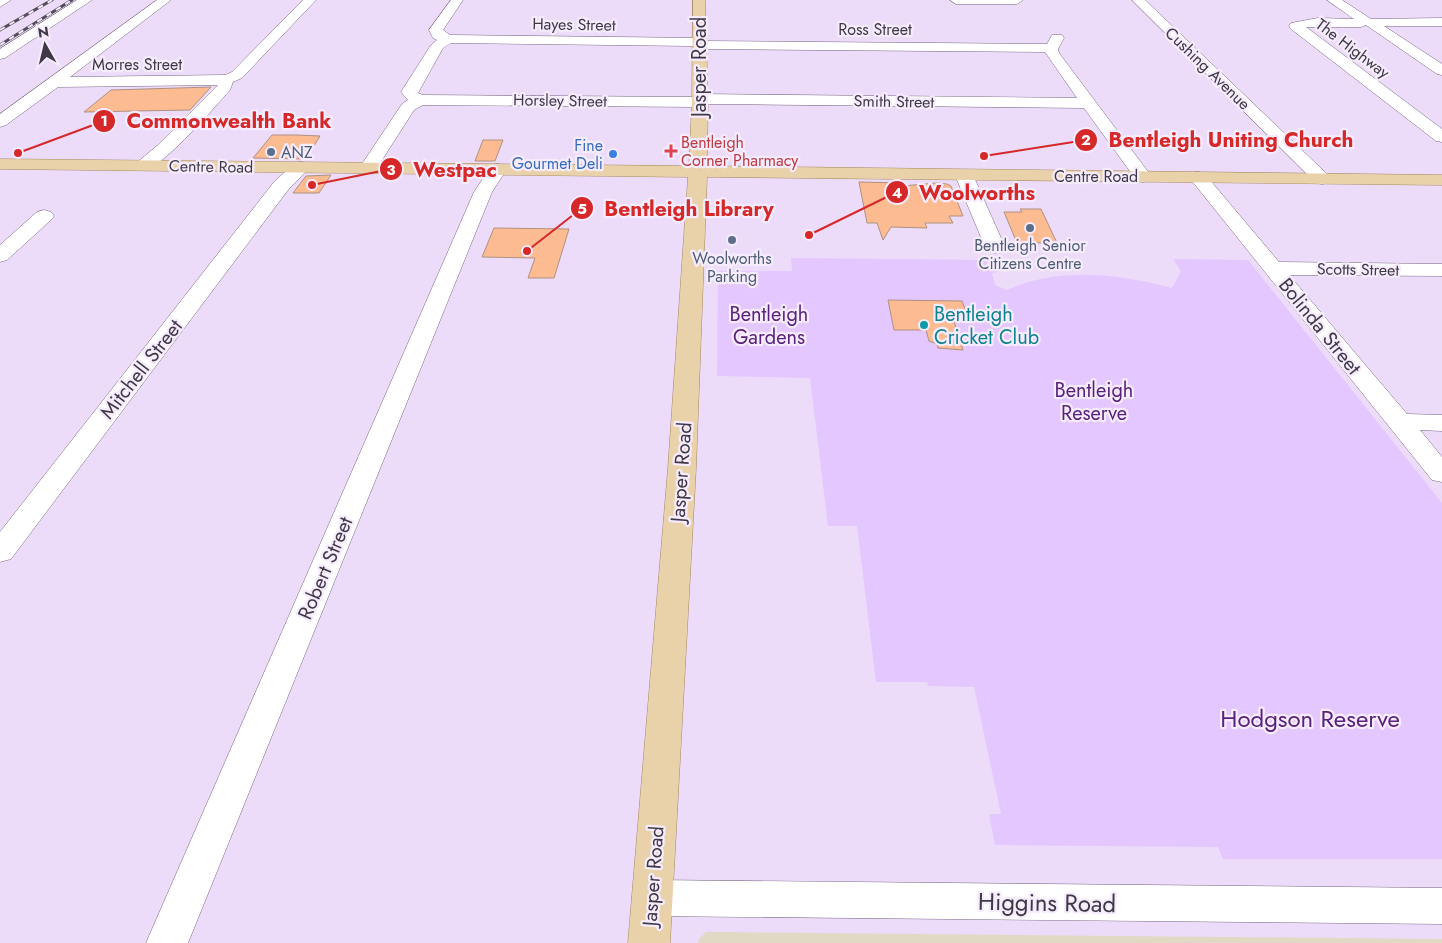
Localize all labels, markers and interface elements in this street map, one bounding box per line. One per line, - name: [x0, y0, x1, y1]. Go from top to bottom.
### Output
- street label: Hayes Street: [532, 12, 616, 37]
- street label: The Highway: [1311, 13, 1395, 84]
- street label: Jasper Road: [685, 17, 714, 120]
- street label: Ross Street: [838, 18, 912, 41]
- north arrow: [20, 20, 70, 70]
- text: N: [36, 21, 50, 43]
- street label: Cushing Avenue: [1160, 22, 1255, 115]
- street label: Morres Street: [92, 53, 182, 76]
- street label: Horsley Street: [513, 88, 607, 113]
- street label: Smith Street: [853, 89, 935, 114]
- callout: Commonwealth Bank: [91, 103, 341, 139]
- text: Commonwealth Bank: [127, 106, 331, 136]
- text: 1: [100, 110, 108, 132]
- callout: Bentleigh Uniting Church: [1073, 122, 1363, 158]
- text: Bentleigh Uniting Church: [1109, 125, 1353, 155]
- text: 2: [1081, 129, 1091, 151]
- place label: Bentleigh Corner Pharmacy: [681, 131, 799, 172]
- place label: Fine Gourmet Deli: [512, 134, 603, 175]
- place label: ANZ: [281, 141, 313, 164]
- marker: Bentleigh Corner Pharmacy: [665, 145, 677, 157]
- marker: ANZ: [265, 146, 277, 158]
- marker: Fine Gourmet Deli: [607, 148, 619, 160]
- callout: Westpac: [378, 151, 507, 187]
- street label: Centre Road: [169, 154, 253, 179]
- text: Westpac: [413, 155, 497, 185]
- text: 3: [386, 159, 396, 181]
- street label: Centre Road: [1054, 165, 1138, 188]
- callout: Woolworths: [884, 174, 1045, 210]
- text: Woolworths: [919, 178, 1035, 208]
- text: 4: [892, 182, 902, 204]
- callout: Bentleigh Library: [569, 190, 783, 226]
- text: Bentleigh Library: [604, 194, 775, 224]
- text: 5: [577, 198, 587, 220]
- marker: Bentleigh Senior Citizens Centre: [1024, 222, 1036, 234]
- marker: Woolworths Parking: [726, 234, 738, 246]
- place label: Bentleigh Senior Citizens Centre: [974, 234, 1086, 275]
- place label: Woolworths Parking: [692, 247, 772, 288]
- street label: Scotts Street: [1317, 257, 1399, 282]
- street label: Bolinda Street: [1271, 272, 1368, 381]
- park label: Bentleigh Gardens: [730, 300, 808, 352]
- place label: Bentleigh Cricket Club: [934, 300, 1039, 352]
- street label: Mitchell Street: [93, 313, 190, 425]
- marker: Bentleigh Cricket Club: [918, 319, 930, 331]
- park label: Bentleigh Reserve: [1055, 376, 1133, 428]
- street label: Jasper Road: [663, 421, 699, 526]
- street label: Robert Street: [291, 512, 360, 624]
- park label: Hodgson Reserve: [1220, 701, 1400, 736]
- street label: Jasper Road: [635, 825, 671, 930]
- street label: Higgins Road: [978, 884, 1116, 921]

